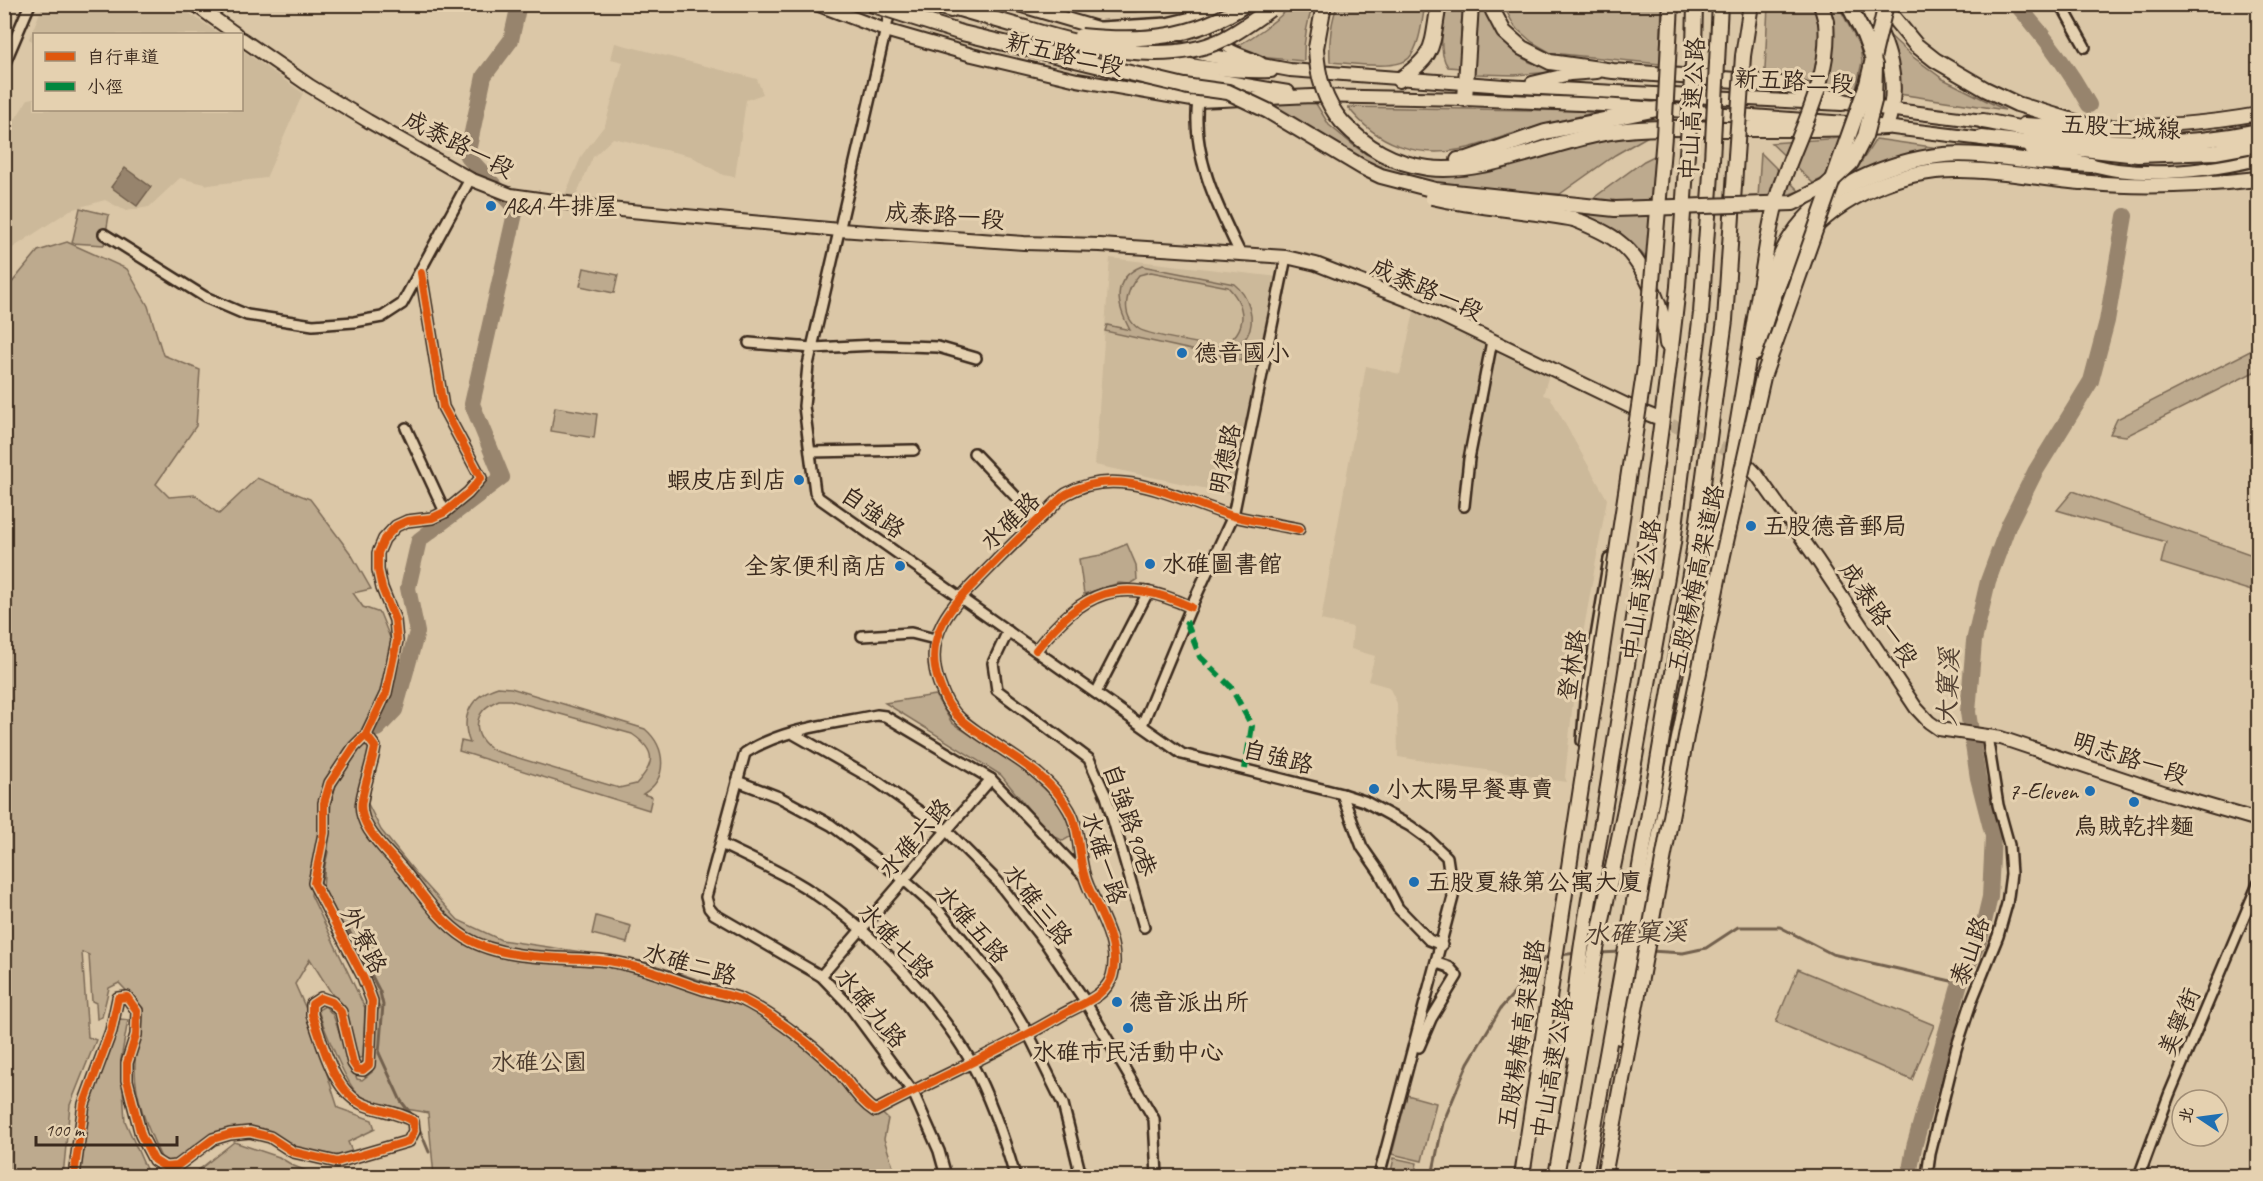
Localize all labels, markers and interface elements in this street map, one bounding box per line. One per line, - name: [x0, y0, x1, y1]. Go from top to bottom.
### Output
- street label: 新五路二段: [1003, 26, 1127, 82]
- legend: [33, 33, 243, 111]
- street label: 中山高速公路: [1673, 36, 1711, 182]
- text: 自行車道: [87, 46, 159, 68]
- street label: 新五路二段: [1733, 63, 1855, 99]
- text: 小徑: [87, 76, 123, 98]
- street label: 成泰路一段: [399, 103, 519, 185]
- street label: 五股土城線: [2060, 109, 2182, 145]
- place label: A&A 牛排屋: [503, 191, 618, 221]
- street label: 成泰路一段: [884, 197, 1006, 235]
- marker: A&A 牛排屋: [484, 199, 498, 213]
- street label: 成泰路一段: [1366, 251, 1488, 327]
- place label: 德音國小: [1194, 338, 1290, 368]
- marker: 德音國小: [1175, 346, 1189, 360]
- street label: 明德路: [1203, 421, 1247, 497]
- place label: 蝦皮店到店: [667, 465, 787, 495]
- marker: 蝦皮店到店: [792, 473, 806, 487]
- street label: 自強路: [835, 479, 911, 545]
- street label: 五股楊梅高架道路: [1661, 482, 1731, 676]
- street label: 水碓路: [974, 485, 1046, 557]
- place label: 五股德音郵局: [1763, 511, 1907, 541]
- street label: 中山高速公路: [1615, 517, 1667, 663]
- marker: 五股德音郵局: [1744, 519, 1758, 533]
- place label: 水碓圖書館: [1162, 549, 1282, 579]
- place label: 全家便利商店: [744, 551, 888, 581]
- street label: 成泰路一段: [1833, 556, 1925, 672]
- marker: 水碓圖書館: [1143, 557, 1157, 571]
- marker: 全家便利商店: [893, 559, 907, 573]
- street label: 登林路: [1552, 627, 1592, 703]
- water label: 大窠溪: [1930, 645, 1966, 727]
- street label: 明志路一段: [2068, 725, 2192, 791]
- street label: 自強路: [1239, 734, 1317, 780]
- street label: 自強路90巷: [1097, 760, 1163, 880]
- place label: 小太陽早餐專賣: [1386, 774, 1554, 804]
- place label: 7-Eleven: [2008, 776, 2079, 806]
- marker: 小太陽早餐專賣: [1367, 782, 1381, 796]
- marker: 7-Eleven: [2083, 784, 2097, 798]
- street label: 水碓六路: [872, 792, 958, 884]
- marker: 烏賊乾拌麵: [2127, 795, 2141, 809]
- street label: 水碓一路: [1075, 808, 1133, 908]
- place label: 烏賊乾拌麵: [2074, 811, 2194, 841]
- street label: 水碓三路: [997, 858, 1079, 952]
- place label: 五股夏綠第公寓大廈: [1426, 867, 1642, 897]
- marker: 五股夏綠第公寓大廈: [1407, 875, 1421, 889]
- street label: 水碓五路: [929, 878, 1015, 970]
- street label: 水碓七路: [851, 896, 941, 986]
- street label: 外寮路: [334, 901, 394, 979]
- street label: 泰山路: [1944, 912, 1996, 990]
- water label: 水確窠溪: [1582, 915, 1690, 951]
- street label: 水碓二路: [640, 936, 740, 992]
- street label: 五股楊梅高架道路: [1491, 937, 1551, 1131]
- street label: 水碓九路: [829, 962, 913, 1054]
- street label: 美寧街: [2151, 983, 2207, 1061]
- place label: 德音派出所: [1129, 987, 1249, 1017]
- street label: 中山高速公路: [1525, 994, 1579, 1142]
- marker: 德音派出所: [1110, 995, 1124, 1009]
- marker: 水碓市民活動中心: [1121, 1021, 1135, 1035]
- place label: 水碓市民活動中心: [1032, 1037, 1224, 1067]
- park label: 水碓公園: [491, 1047, 587, 1077]
- north arrow: [2170, 1088, 2230, 1148]
- text: 北: [2175, 1105, 2198, 1125]
- scale bar: [36, 1109, 177, 1147]
- text: 100 m: [45, 1119, 86, 1141]

